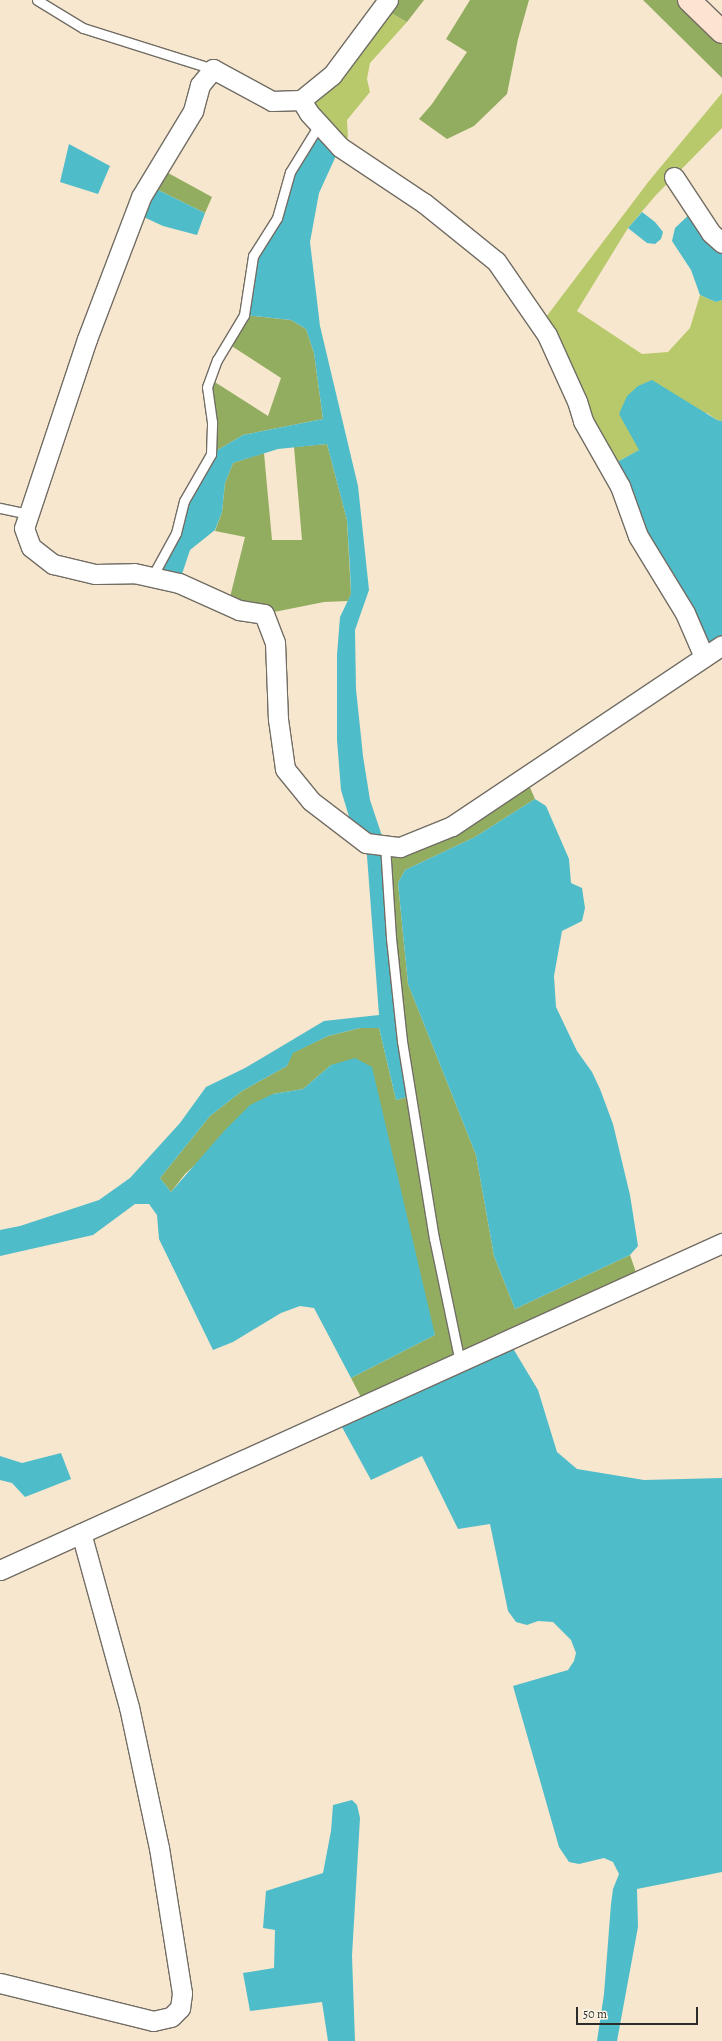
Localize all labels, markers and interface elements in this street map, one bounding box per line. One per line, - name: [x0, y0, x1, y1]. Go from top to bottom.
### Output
- scale bar: [578, 1999, 700, 2025]
- text: 50 m: [583, 2006, 607, 2022]

